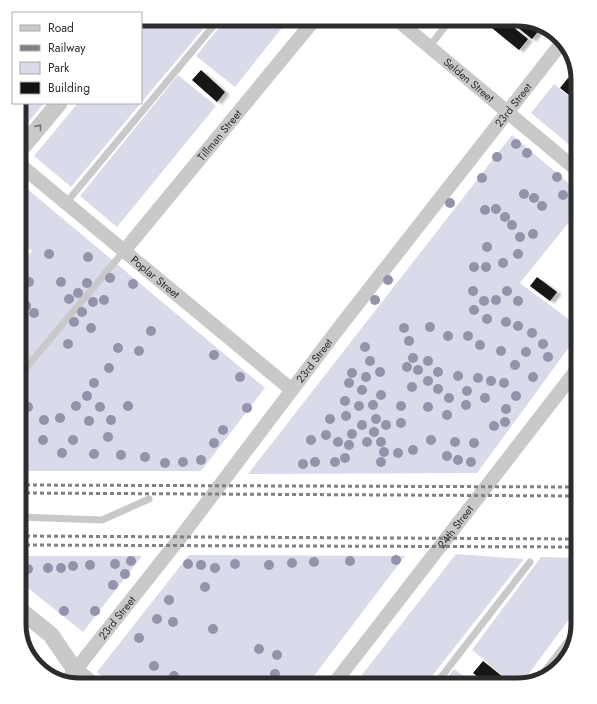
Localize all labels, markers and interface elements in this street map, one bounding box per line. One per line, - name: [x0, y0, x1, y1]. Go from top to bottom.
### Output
- legend: [12, 12, 142, 104]
- text: Road: [48, 19, 74, 37]
- text: Railway: [48, 39, 86, 57]
- street label: Selden Street: [440, 54, 498, 106]
- text: Park: [48, 59, 70, 77]
- text: Building: [48, 79, 90, 97]
- street label: 23rd Street: [491, 79, 536, 130]
- street label: Tillman Street: [193, 106, 246, 164]
- one-way arrow: [34, 124, 41, 132]
- street label: Poplar Street: [127, 252, 184, 302]
- street label: 23rd Street: [292, 335, 336, 386]
- street label: 24th Street: [433, 502, 477, 552]
- street label: 23rd Street: [95, 592, 140, 643]

